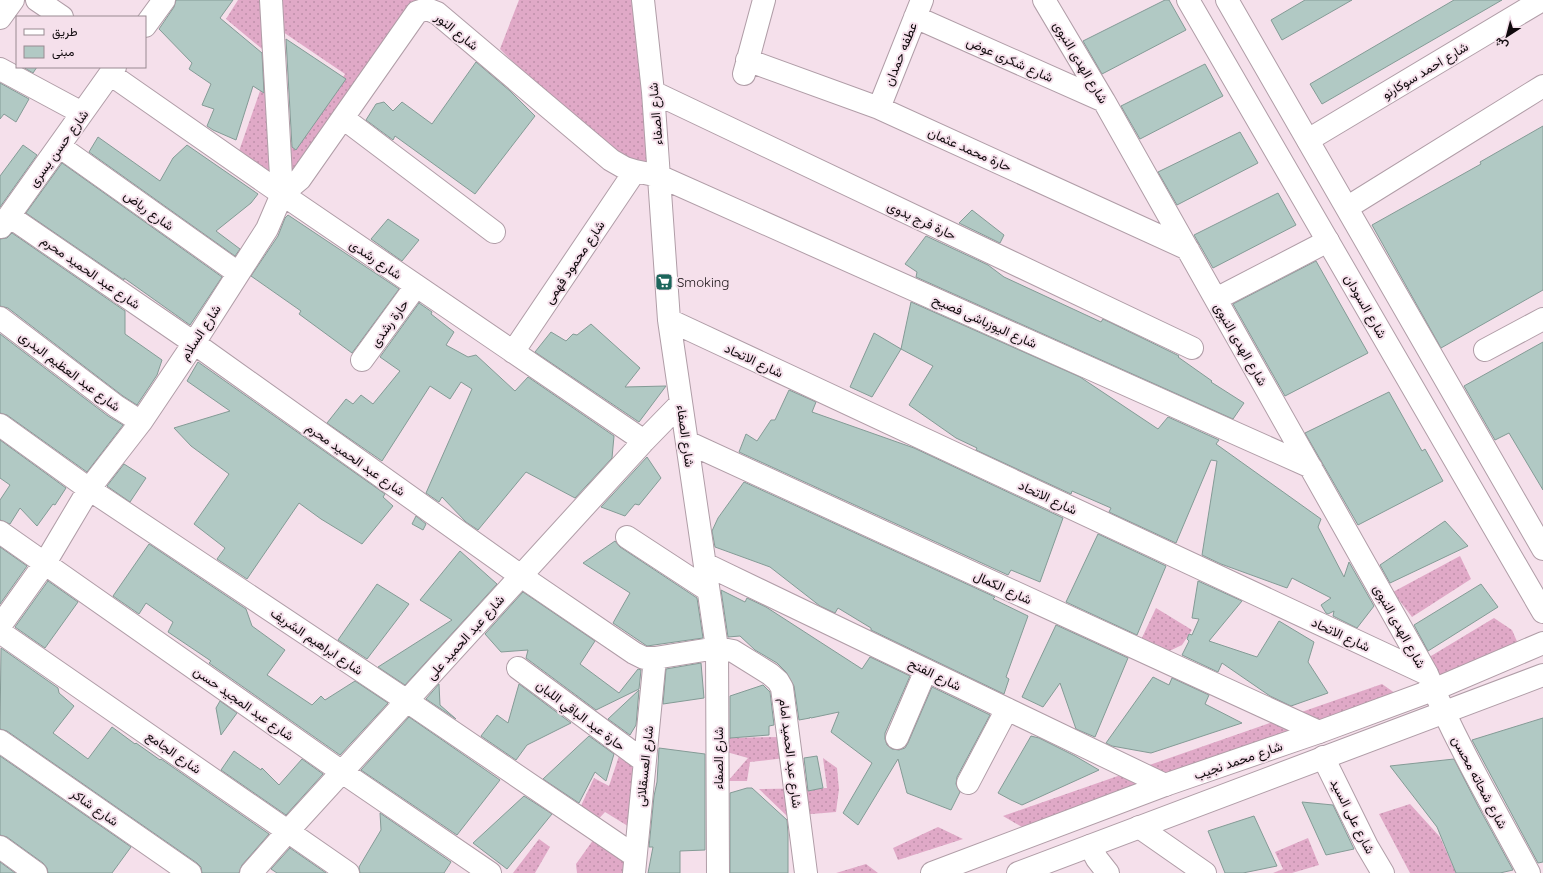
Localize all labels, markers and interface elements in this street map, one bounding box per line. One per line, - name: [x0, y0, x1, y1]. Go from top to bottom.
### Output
- street label: شارع النور: [430, 8, 482, 55]
- legend: [16, 16, 146, 68]
- north arrow: [1487, 16, 1527, 56]
- street label: شارع الهدى النبوى: [1048, 18, 1112, 107]
- street label: عطفه حمدان: [880, 20, 921, 89]
- text: طريق: [52, 24, 78, 40]
- street label: شارع شكرى عوض: [963, 33, 1056, 87]
- text: ش: [1492, 35, 1511, 54]
- street label: شارع احمد سوكارنو: [1379, 38, 1472, 104]
- text: مبنى: [52, 44, 74, 60]
- street label: شارع الصفاء: [644, 82, 668, 146]
- street label: شارع حسن يسرى: [25, 106, 93, 191]
- street label: حارة محمد عثمان: [925, 123, 1015, 176]
- street label: شارع رياض: [120, 187, 177, 235]
- street label: حارة فرج بدوى: [884, 197, 959, 245]
- street label: شارع محمود فهمى: [540, 217, 609, 308]
- street label: شارع عبد الحميد محرم: [37, 232, 144, 314]
- street label: شارع رشدى: [346, 236, 405, 284]
- street label: شارع السودان: [1340, 271, 1391, 342]
- supermarket icon: Smoking: [654, 272, 674, 292]
- place label: Smoking: [677, 274, 729, 290]
- street label: شارع اليوزباشى فصيح: [929, 291, 1040, 353]
- street label: حارة رشدى: [366, 296, 413, 351]
- street label: شارع الهدى النبوى: [1209, 300, 1271, 389]
- street label: شارع السلام: [176, 301, 226, 364]
- street label: شارع عبد العظيم البدرى: [15, 328, 124, 416]
- street label: شارع الاتحاد: [721, 340, 786, 382]
- street label: شارع الصفاء: [672, 404, 698, 468]
- street label: شارع عبد الحميد محرم: [302, 419, 409, 501]
- street label: شارع الاتحاد: [1015, 477, 1080, 519]
- street label: شارع الكمال: [971, 567, 1035, 609]
- street label: شارع الهدى النبوى: [1369, 581, 1430, 672]
- street label: شارع عبد الحميد على: [423, 591, 509, 684]
- street label: شارع ابراهيم الشريف: [267, 604, 366, 680]
- street label: شارع الاتحاد: [1308, 614, 1373, 656]
- street label: شارع الفتح: [905, 654, 964, 695]
- street label: شارع عبد المجيد حسن: [190, 662, 297, 745]
- street label: حارة عبد الباقي اللبان: [532, 676, 629, 756]
- street label: شارع عبد الحميد امام: [774, 697, 806, 809]
- street label: شارع العسقلانى: [632, 725, 658, 807]
- street label: شارع الجامع: [142, 727, 205, 778]
- street label: شارع الصفاء: [710, 727, 728, 789]
- street label: شارع شحاته محسن: [1447, 733, 1511, 832]
- street label: شارع محمد نجيب: [1192, 737, 1285, 785]
- street label: شارع على السيد: [1325, 776, 1379, 857]
- street label: شارع شاكر: [66, 784, 122, 831]

